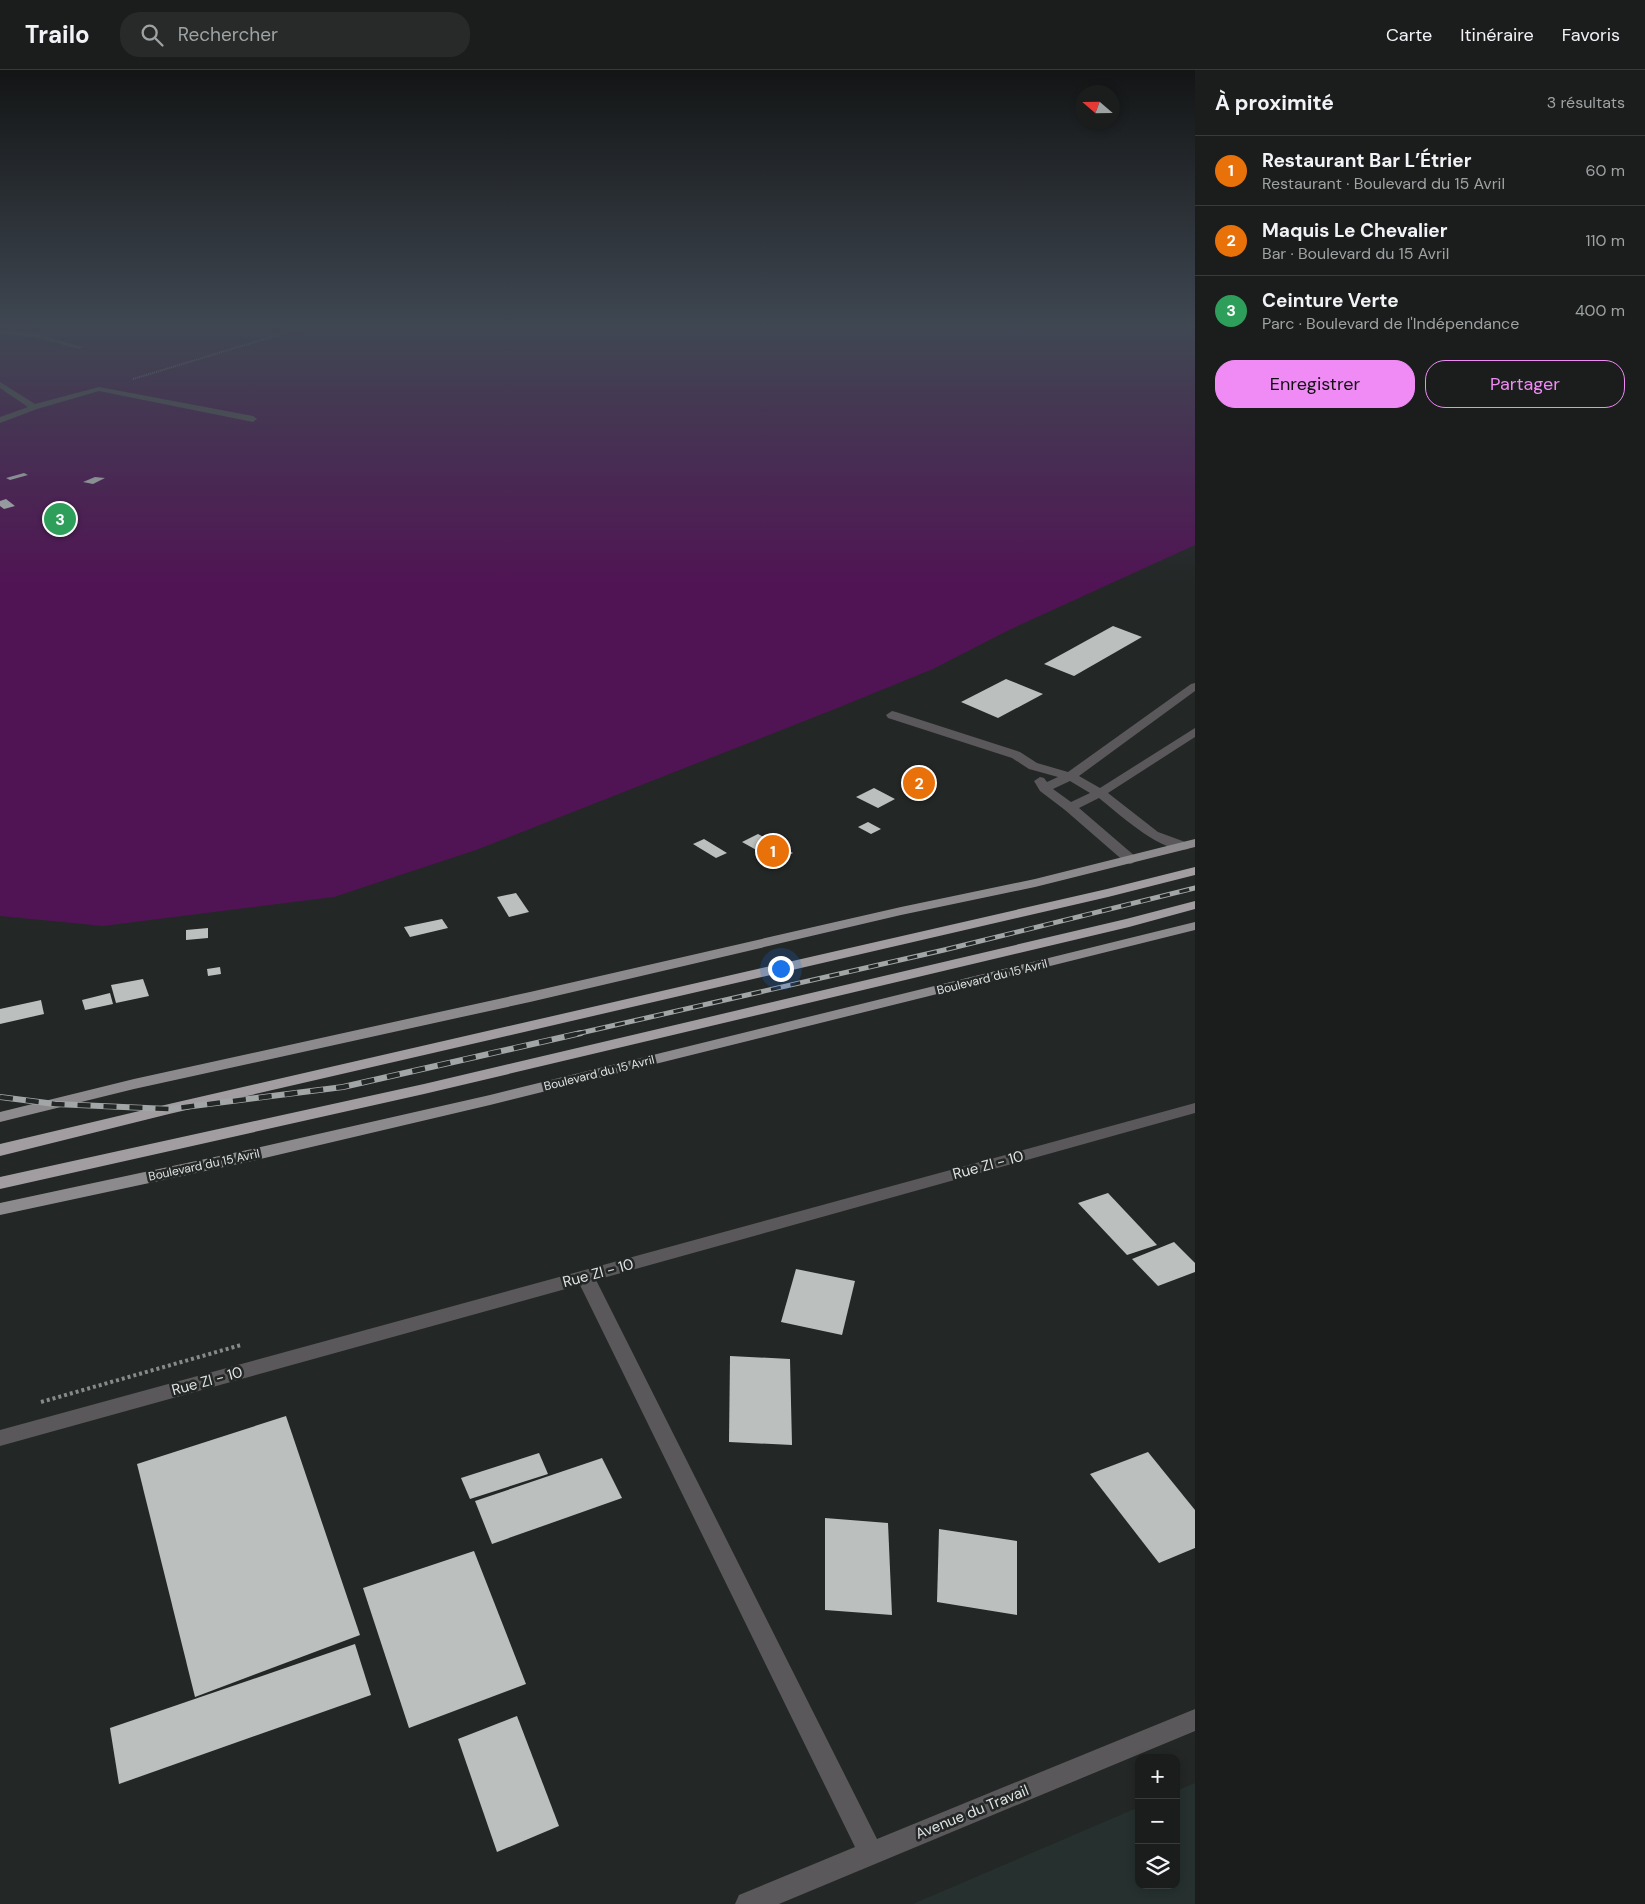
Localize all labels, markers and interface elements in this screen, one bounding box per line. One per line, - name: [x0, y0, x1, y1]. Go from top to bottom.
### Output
- search box: [120, 12, 470, 57]
- text: Trailo: [25, 19, 90, 50]
- icon: search: [138, 21, 166, 49]
- text: Rechercher: [178, 22, 278, 47]
- text: Carte: [1386, 23, 1432, 47]
- text: Itinéraire: [1460, 23, 1534, 47]
- text: Favoris: [1562, 23, 1620, 47]
- north arrow: [1075, 85, 1120, 130]
- text: À proximité: [1215, 89, 1334, 117]
- text: 3 résultats: [1547, 92, 1625, 113]
- text: Restaurant Bar L’Étrier: [1262, 148, 1472, 173]
- text: 1: [1228, 160, 1234, 181]
- text: 60 m: [1585, 160, 1625, 181]
- text: Restaurant · Boulevard du 15 Avril: [1262, 173, 1505, 194]
- text: Maquis Le Chevalier: [1262, 218, 1448, 243]
- text: 2: [1226, 230, 1236, 251]
- text: 110 m: [1586, 230, 1625, 251]
- text: Bar · Boulevard du 15 Avril: [1262, 243, 1449, 264]
- text: Ceinture Verte: [1262, 288, 1399, 313]
- text: 3: [1226, 300, 1236, 321]
- text: 400 m: [1575, 300, 1625, 321]
- text: Parc · Boulevard de l'Indépendance: [1262, 313, 1519, 334]
- button: Enregistrer: [1215, 360, 1415, 408]
- button: Partager: [1425, 360, 1625, 408]
- pin: 3: [44, 500, 76, 538]
- pin: 2: [903, 764, 935, 802]
- pin: 1: [757, 832, 789, 870]
- your location: [768, 956, 794, 982]
- street label: Boulevard du 15 Avril: [935, 956, 1049, 998]
- street label: Boulevard du 15 Avril: [542, 1052, 656, 1094]
- street label: Boulevard du 15 Avril: [147, 1145, 261, 1185]
- street label: Rue ZI - 10: [950, 1146, 1026, 1184]
- street label: Rue ZI - 10: [560, 1254, 636, 1292]
- street label: Rue ZI - 10: [169, 1362, 245, 1400]
- map controls: [1135, 1754, 1180, 1889]
- button: +: [1135, 1754, 1180, 1799]
- street label: Avenue du Travail: [912, 1780, 1032, 1844]
- button: −: [1135, 1799, 1180, 1844]
- button: layers: [1135, 1844, 1180, 1889]

